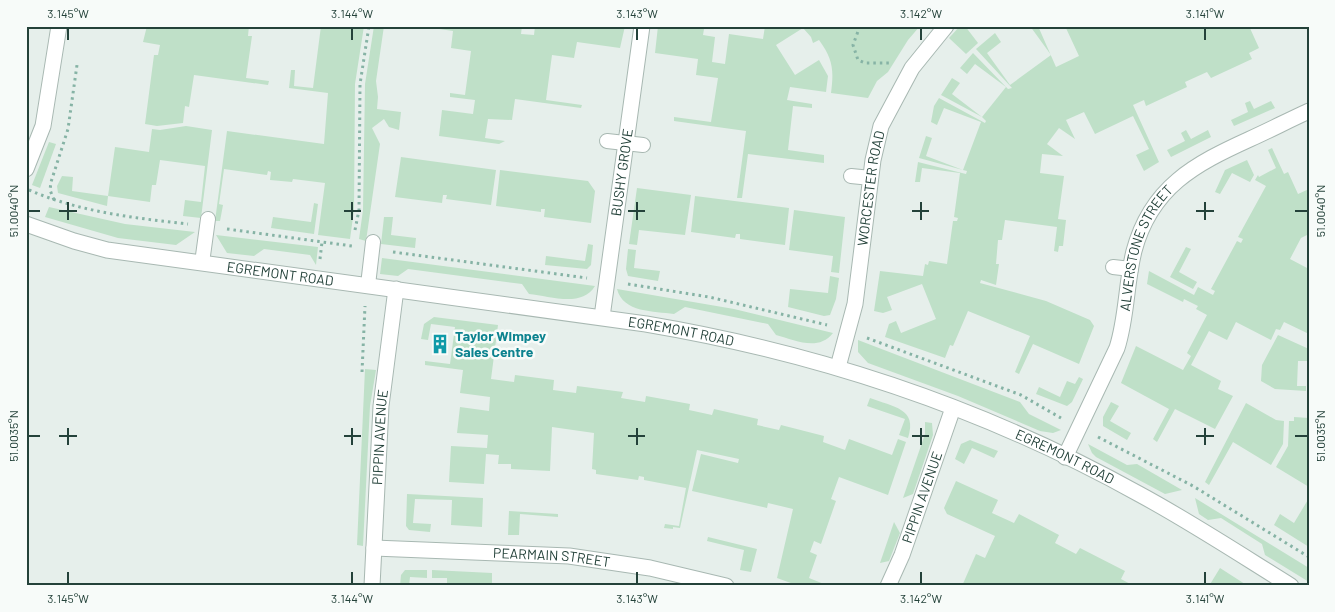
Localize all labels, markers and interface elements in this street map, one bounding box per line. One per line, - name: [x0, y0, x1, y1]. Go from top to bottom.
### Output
- text: 3.145°W: [47, 6, 89, 20]
- text: 3.144°W: [331, 6, 373, 20]
- text: 3.143°W: [616, 6, 658, 20]
- text: 3.142°W: [900, 6, 942, 20]
- text: 3.141°W: [1186, 6, 1225, 20]
- street label: BUSHY GROVE: [607, 127, 636, 217]
- street label: WORCESTER ROAD: [853, 129, 888, 247]
- street label: ALVERSTONE STREET: [1116, 181, 1176, 312]
- text: 51.0040°N: [6, 185, 20, 237]
- text: 51.0040°N: [1313, 185, 1327, 237]
- street label: EGREMONT ROAD: [226, 258, 335, 289]
- street label: EGREMONT ROAD: [627, 313, 736, 349]
- place label: Taylor Wimpey Sales Centre: [455, 327, 546, 360]
- building icon: Taylor Wimpey Sales Centre: [429, 333, 451, 355]
- street label: PIPPIN AVENUE: [368, 388, 391, 485]
- text: 51.0035°N: [6, 410, 20, 462]
- text: 51.0035°N: [1313, 410, 1327, 462]
- street label: EGREMONT ROAD: [1013, 425, 1117, 487]
- street label: PIPPIN AVENUE: [898, 449, 945, 545]
- street label: PEARMAIN STREET: [493, 544, 612, 570]
- text: 3.145°W: [47, 591, 89, 605]
- text: 3.144°W: [331, 591, 373, 605]
- text: 3.143°W: [616, 591, 658, 605]
- text: 3.142°W: [900, 591, 942, 605]
- text: 3.141°W: [1186, 591, 1225, 605]

